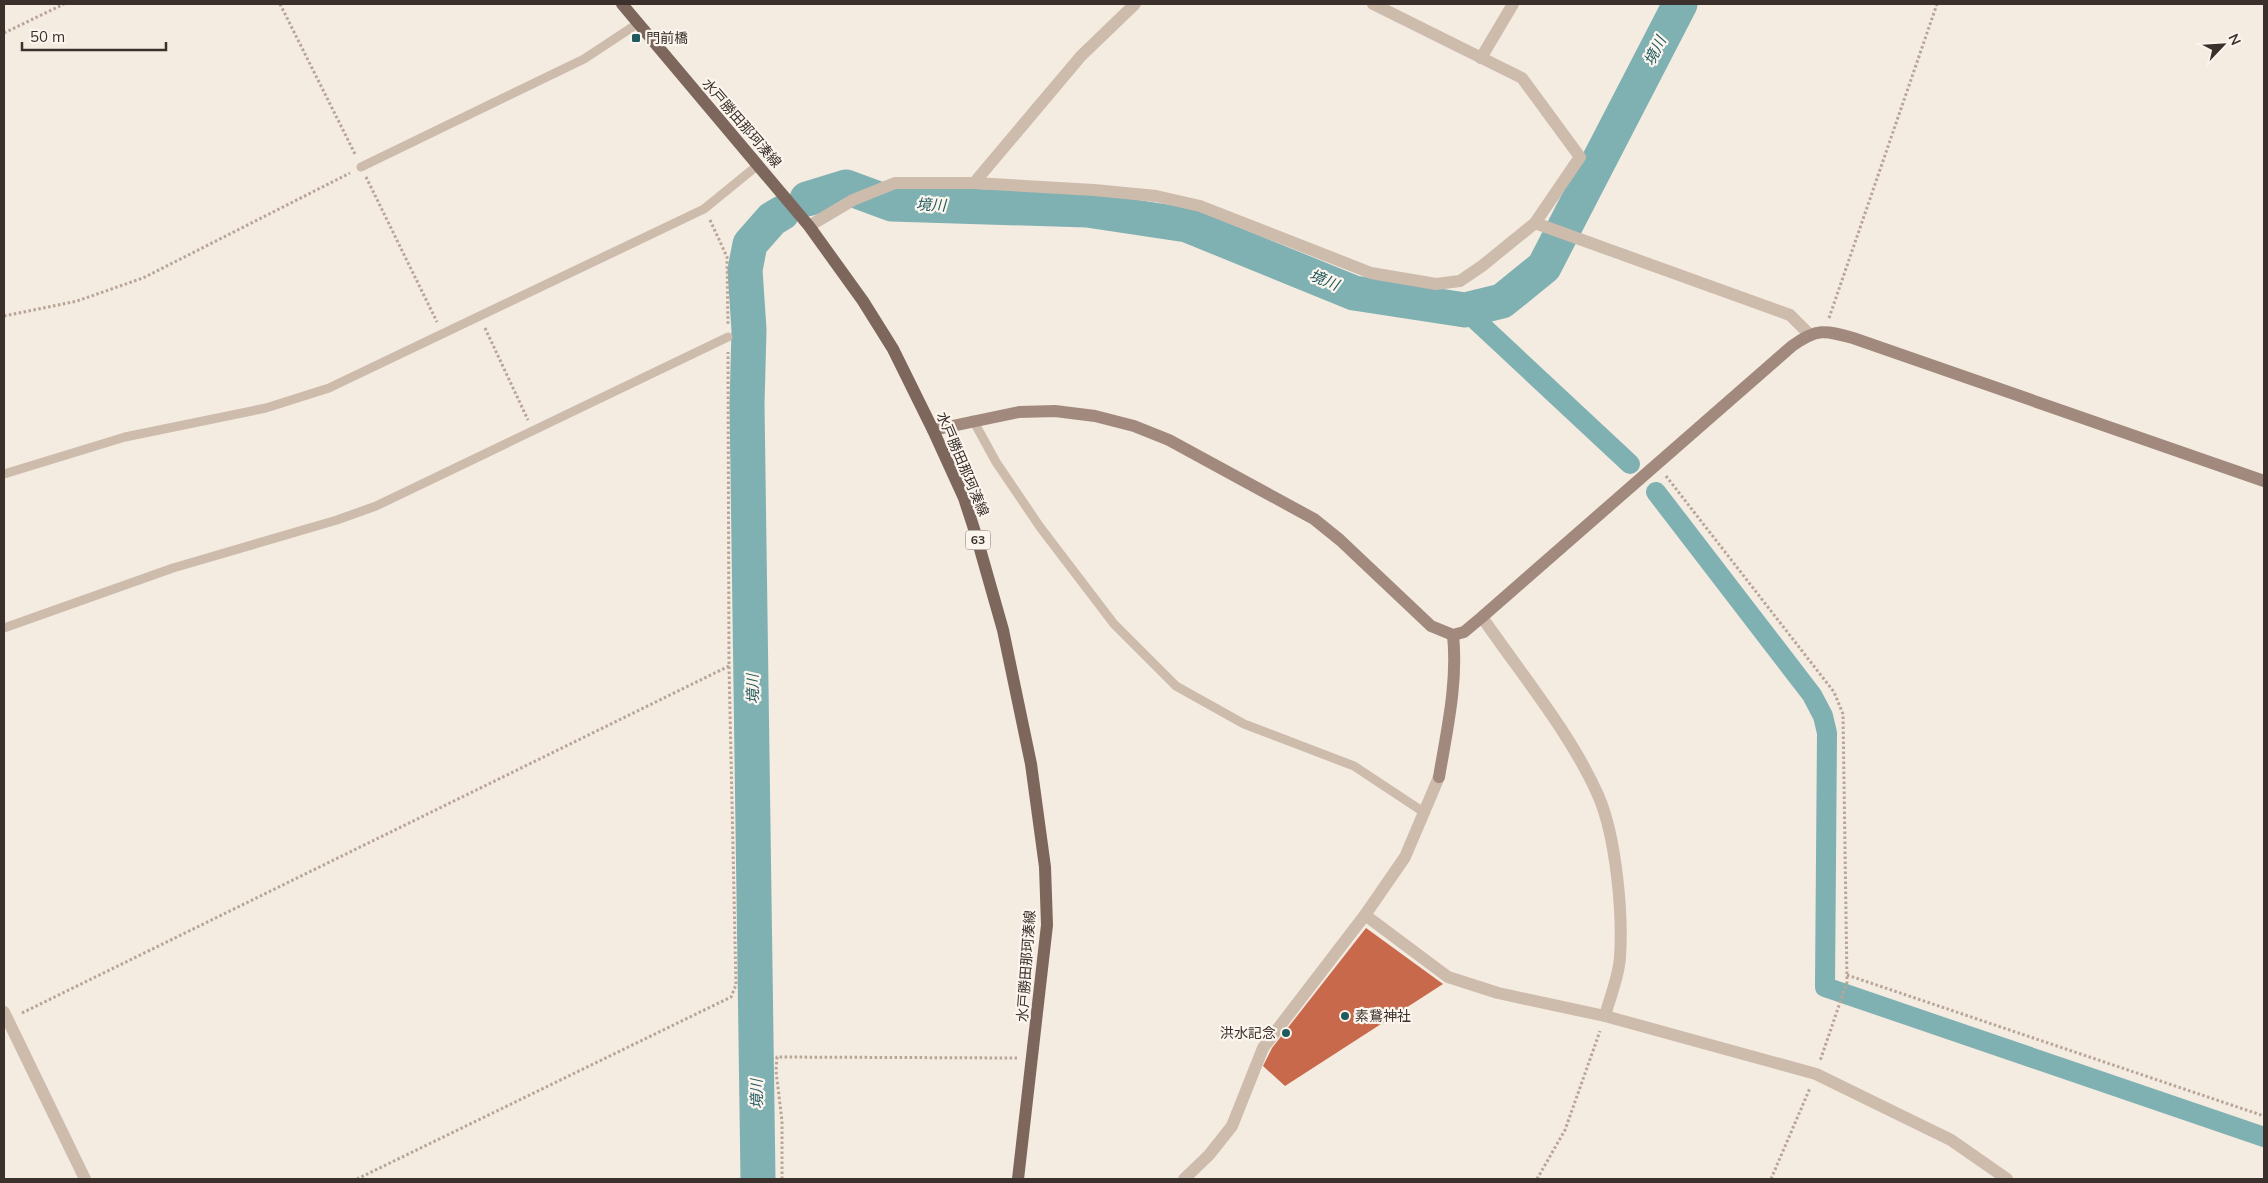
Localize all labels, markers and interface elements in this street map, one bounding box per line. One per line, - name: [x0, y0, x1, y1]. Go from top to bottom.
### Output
- scale bar: [22, 20, 166, 52]
- north arrow: [2198, 20, 2248, 70]
- text: 50 m: [30, 27, 65, 46]
- place label: 門前橋: [646, 29, 688, 47]
- water label: 境川: [1639, 31, 1671, 68]
- text: N: [2224, 31, 2245, 48]
- marker: 門前橋: [630, 32, 642, 44]
- street label: 水戸勝田那珂湊線: [698, 75, 786, 171]
- water label: 境川: [916, 194, 948, 215]
- water label: 境川: [1307, 265, 1344, 295]
- street label: 水戸勝田那珂湊線: [933, 409, 993, 519]
- road number: 63: [966, 530, 990, 550]
- water label: 境川: [743, 672, 762, 704]
- street label: 水戸勝田那珂湊線: [1013, 910, 1039, 1022]
- place label: 素鵞神社: [1355, 1007, 1411, 1025]
- marker: 素鵞神社: [1339, 1010, 1351, 1022]
- place label: 洪水記念: [1220, 1024, 1276, 1042]
- marker: 洪水記念: [1280, 1027, 1292, 1039]
- water label: 境川: [747, 1077, 766, 1109]

